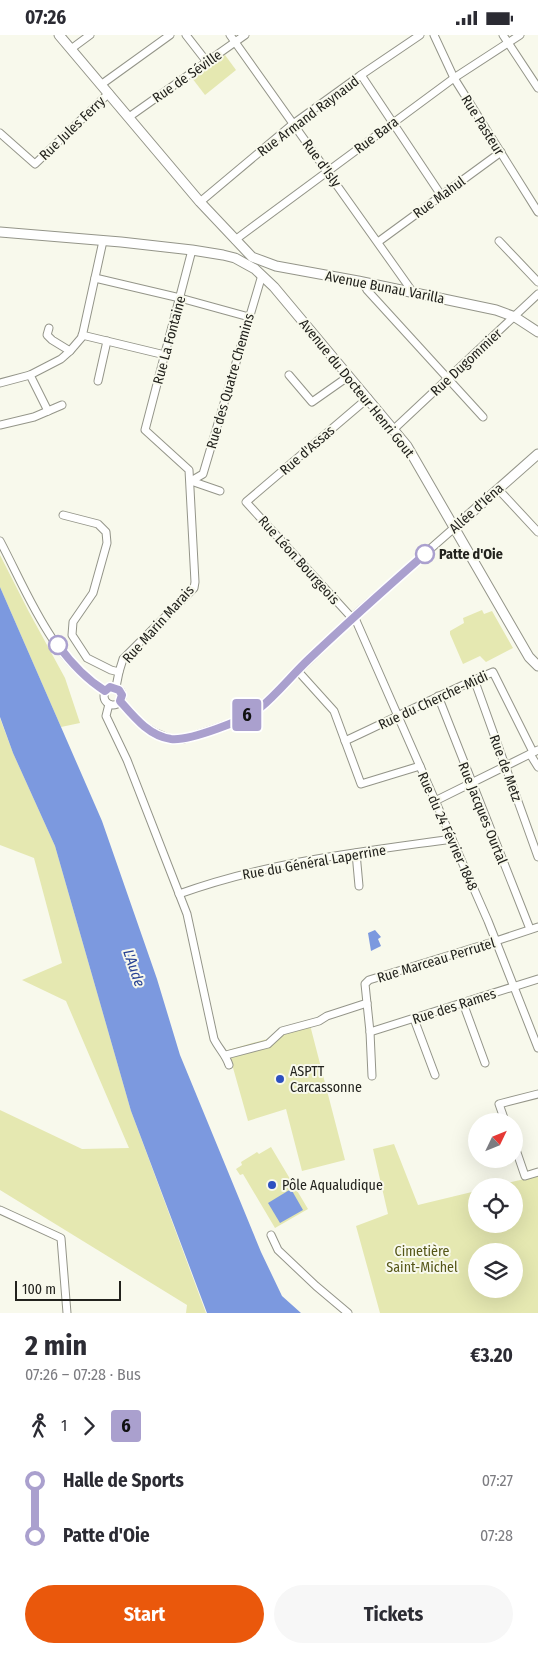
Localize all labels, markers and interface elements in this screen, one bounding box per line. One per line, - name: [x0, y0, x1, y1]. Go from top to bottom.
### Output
- text: 07:26: [25, 6, 66, 29]
- street label: Rue de Séville: [149, 46, 225, 107]
- street label: Rue Armand Raynaud: [254, 73, 362, 160]
- street label: Rue Jules Ferry: [36, 92, 109, 164]
- street label: Rue Pasteur: [457, 92, 508, 159]
- street label: Rue Bara: [351, 113, 402, 158]
- street label: Rue d'Isly: [299, 136, 345, 191]
- street label: Rue Mahul: [410, 173, 469, 222]
- street label: Avenue Bunau Varilla: [324, 268, 446, 307]
- street label: Rue La Fontaine: [150, 294, 189, 386]
- street label: Rue des Quatre Chemins: [203, 311, 258, 451]
- street label: Avenue du Docteur Henri Gout: [295, 316, 418, 461]
- street label: Rue Dugommier: [427, 325, 506, 400]
- street label: Rue d'Assas: [277, 422, 338, 479]
- street label: Allée d'Iéna: [446, 480, 507, 537]
- street label: Rue Léon Bourgeois: [254, 513, 343, 608]
- marker: Patte d'Oie: [415, 544, 435, 564]
- place label: Patte d'Oie: [439, 546, 503, 563]
- street label: Rue Marin Marais: [119, 582, 198, 667]
- unlabelled marker: [48, 635, 68, 655]
- street label: Rue du Cherche-Midi: [376, 668, 491, 733]
- line badge: 6: [231, 699, 263, 731]
- text: 6: [242, 704, 252, 726]
- street label: Rue de Metz: [486, 732, 526, 804]
- street label: Rue Jacques Ourtal: [454, 760, 511, 867]
- street label: Rue du 24 Février 1848: [414, 769, 481, 893]
- street label: Rue du Général Laperrine: [241, 841, 387, 884]
- street label: Rue Marceau Perrutel: [375, 934, 497, 986]
- water label: L'Aude: [119, 947, 149, 989]
- street label: Rue des Rames: [410, 985, 498, 1028]
- place label: ASPTT Carcassonne: [290, 1063, 362, 1096]
- marker: ASPTT Carcassonne: [274, 1073, 286, 1085]
- north arrow: [468, 1113, 522, 1167]
- map controls: [468, 1113, 523, 1298]
- place label: Pôle Aqualudique: [282, 1177, 383, 1194]
- button: locate: [468, 1178, 523, 1233]
- marker: Pôle Aqualudique: [266, 1179, 278, 1191]
- park label: Cimetière Saint-Michel: [386, 1243, 458, 1276]
- button: layers: [468, 1243, 523, 1298]
- scale bar: [15, 1278, 121, 1301]
- text: 100 m: [22, 1281, 56, 1298]
- text: 2 min: [25, 1329, 87, 1362]
- text: €3.20: [470, 1344, 513, 1367]
- text: 07:26 – 07:28 · Bus: [25, 1365, 141, 1384]
- icon: walk: [25, 1412, 53, 1440]
- icon: forward: [75, 1412, 103, 1440]
- text: 6: [121, 1415, 131, 1437]
- text: 1: [61, 1416, 67, 1435]
- text: Halle de Sports: [63, 1469, 184, 1492]
- text: 07:27: [482, 1471, 513, 1490]
- text: Patte d'Oie: [63, 1524, 150, 1547]
- text: 07:28: [480, 1526, 513, 1545]
- button: Start: [25, 1585, 264, 1643]
- button: Tickets: [274, 1585, 513, 1643]

